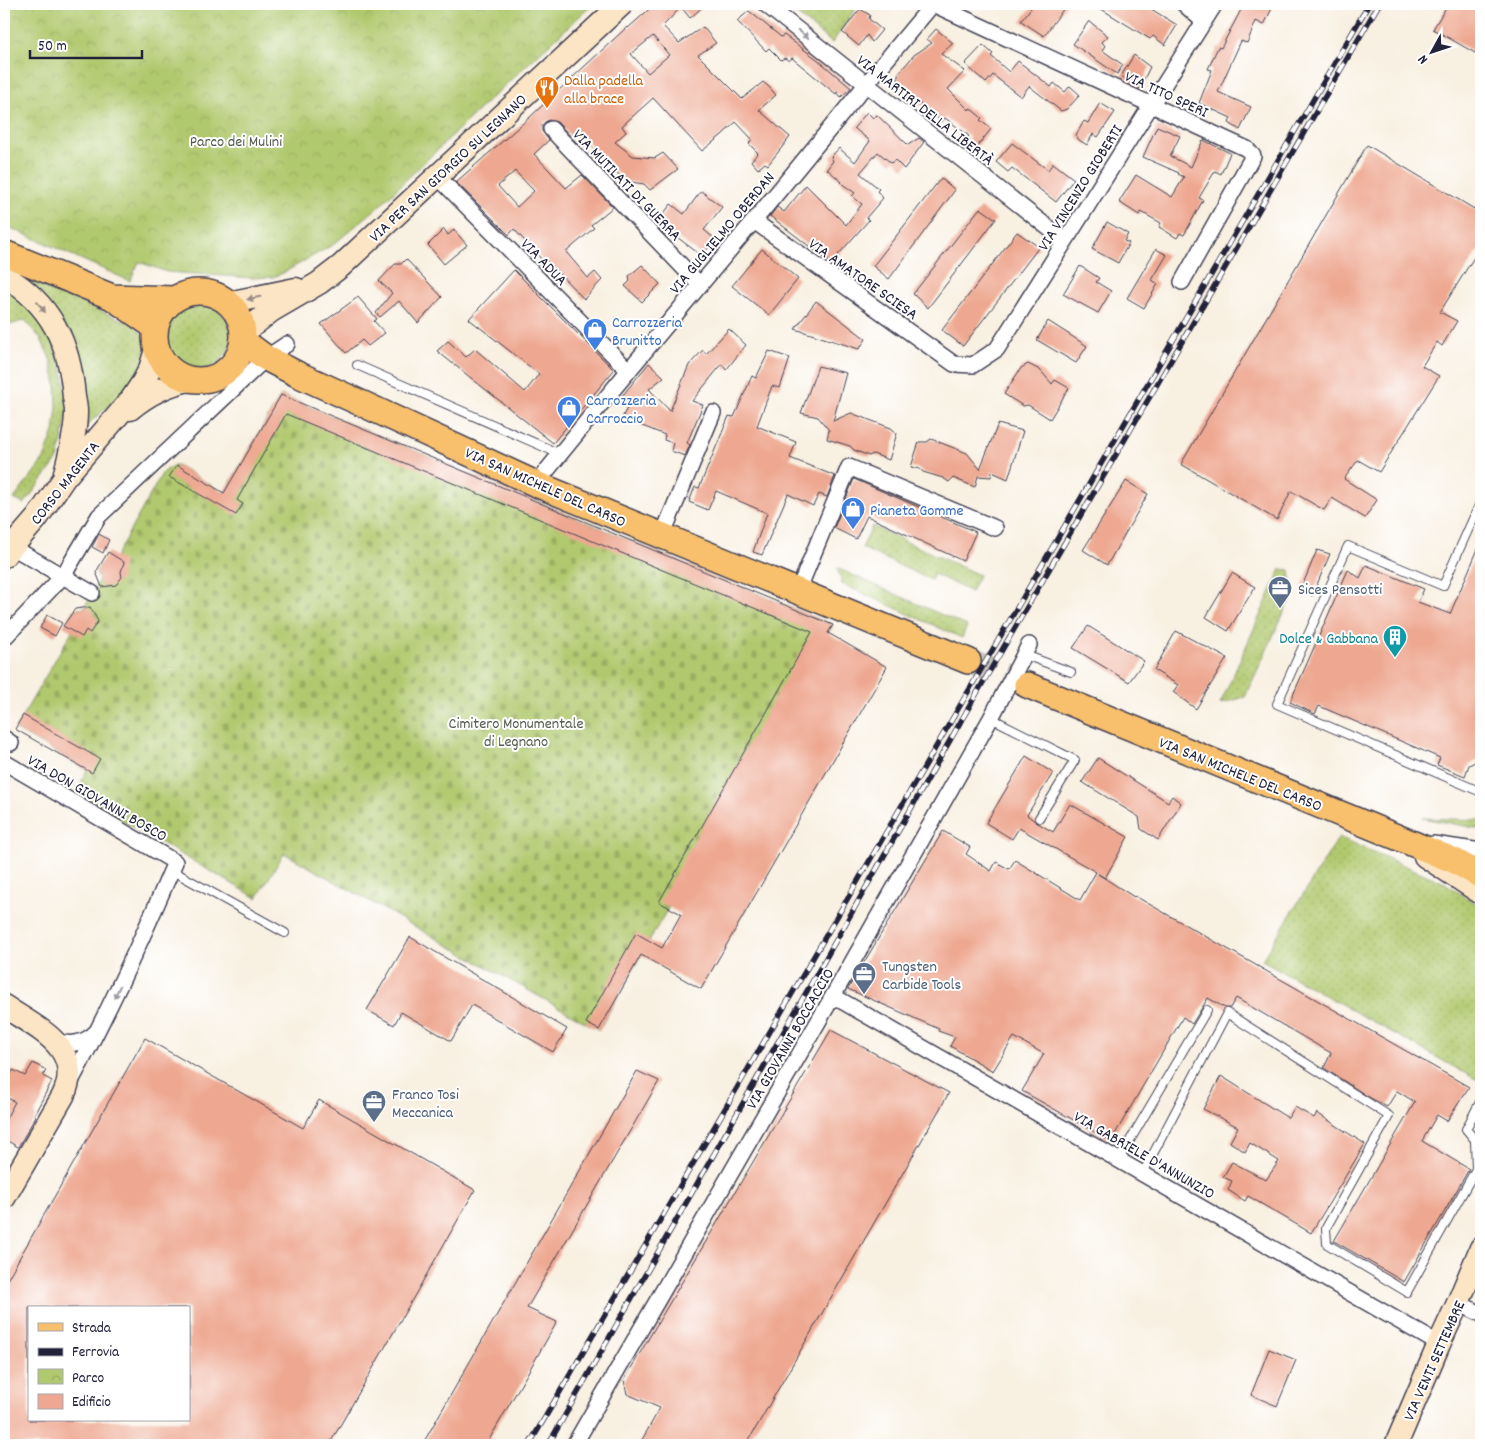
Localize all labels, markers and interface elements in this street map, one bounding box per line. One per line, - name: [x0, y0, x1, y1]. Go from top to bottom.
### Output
- scale bar: [30, 28, 142, 60]
- one-way arrow: [796, 28, 809, 39]
- north arrow: [1408, 28, 1458, 78]
- text: 50 m: [38, 36, 67, 58]
- street label: VIA MARTIRI DELLA LIBERTÀ: [851, 50, 998, 172]
- text: N: [1414, 50, 1433, 68]
- street label: VIA TITO SPERI: [1120, 66, 1212, 125]
- place label: Dalla padella alla brace: [564, 70, 644, 111]
- restaurant icon: Dalla padella alla brace: [534, 75, 560, 109]
- street label: VIA PER SAN GIORGIO SU LEGNANO: [365, 89, 533, 248]
- street label: VIA VINCENZO GIOBERTI: [1033, 121, 1129, 256]
- street label: VIA MUTILATI DI GUERRA: [566, 124, 686, 247]
- park label: Parco dei Mulini: [190, 131, 282, 154]
- street label: VIA GUGLIELMO OBERDAN: [665, 167, 781, 300]
- street label: VIA ADUA: [515, 234, 572, 292]
- street label: VIA AMATORE SCIESA: [803, 234, 922, 327]
- one-way arrow: [247, 294, 262, 302]
- one-way arrow: [35, 300, 46, 313]
- place label: Carrozzeria Brunitto: [612, 312, 682, 353]
- shop icon: Carrozzeria Brunitto: [582, 317, 608, 351]
- place label: Carrozzeria Carroccio: [586, 390, 656, 431]
- shop icon: Carrozzeria Carroccio: [556, 395, 582, 429]
- street label: CORSO MAGENTA: [26, 436, 106, 531]
- street label: VIA SAN MICHELE DEL CARSO: [461, 442, 629, 534]
- shop icon: Pianeta Gomme: [840, 496, 866, 530]
- place label: Pianeta Gomme: [870, 500, 963, 523]
- office icon: Sices Pensotti: [1267, 575, 1293, 609]
- place label: Sices Pensotti: [1298, 579, 1382, 602]
- building icon: Dolce & Gabbana: [1382, 624, 1408, 658]
- place label: Dolce & Gabbana: [1279, 628, 1378, 651]
- park label: Cimitero Monumentale di Legnano: [449, 713, 583, 754]
- street label: VIA SAN MICHELE DEL CARSO: [1155, 732, 1325, 819]
- street label: VIA DON GIOVANNI BOSCO: [23, 750, 171, 849]
- place label: Tungsten Carbide Tools: [882, 956, 961, 997]
- office icon: Tungsten Carbide Tools: [851, 961, 877, 995]
- street label: VIA GIOVANNI BOCCACCIO: [741, 964, 841, 1114]
- one-way arrow: [113, 985, 121, 999]
- place label: Franco Tosi Meccanica: [392, 1084, 459, 1125]
- office icon: Franco Tosi Meccanica: [361, 1089, 387, 1123]
- street label: VIA GABRIELE D'ANNUNZIO: [1069, 1106, 1219, 1206]
- street label: VIA VENTI SETTEMBRE: [1398, 1297, 1472, 1425]
- legend: [28, 1306, 190, 1422]
- text: Strada: [72, 1318, 112, 1340]
- text: Ferrovia: [72, 1342, 120, 1364]
- text: Parco: [72, 1368, 104, 1390]
- text: Edificio: [72, 1392, 111, 1414]

